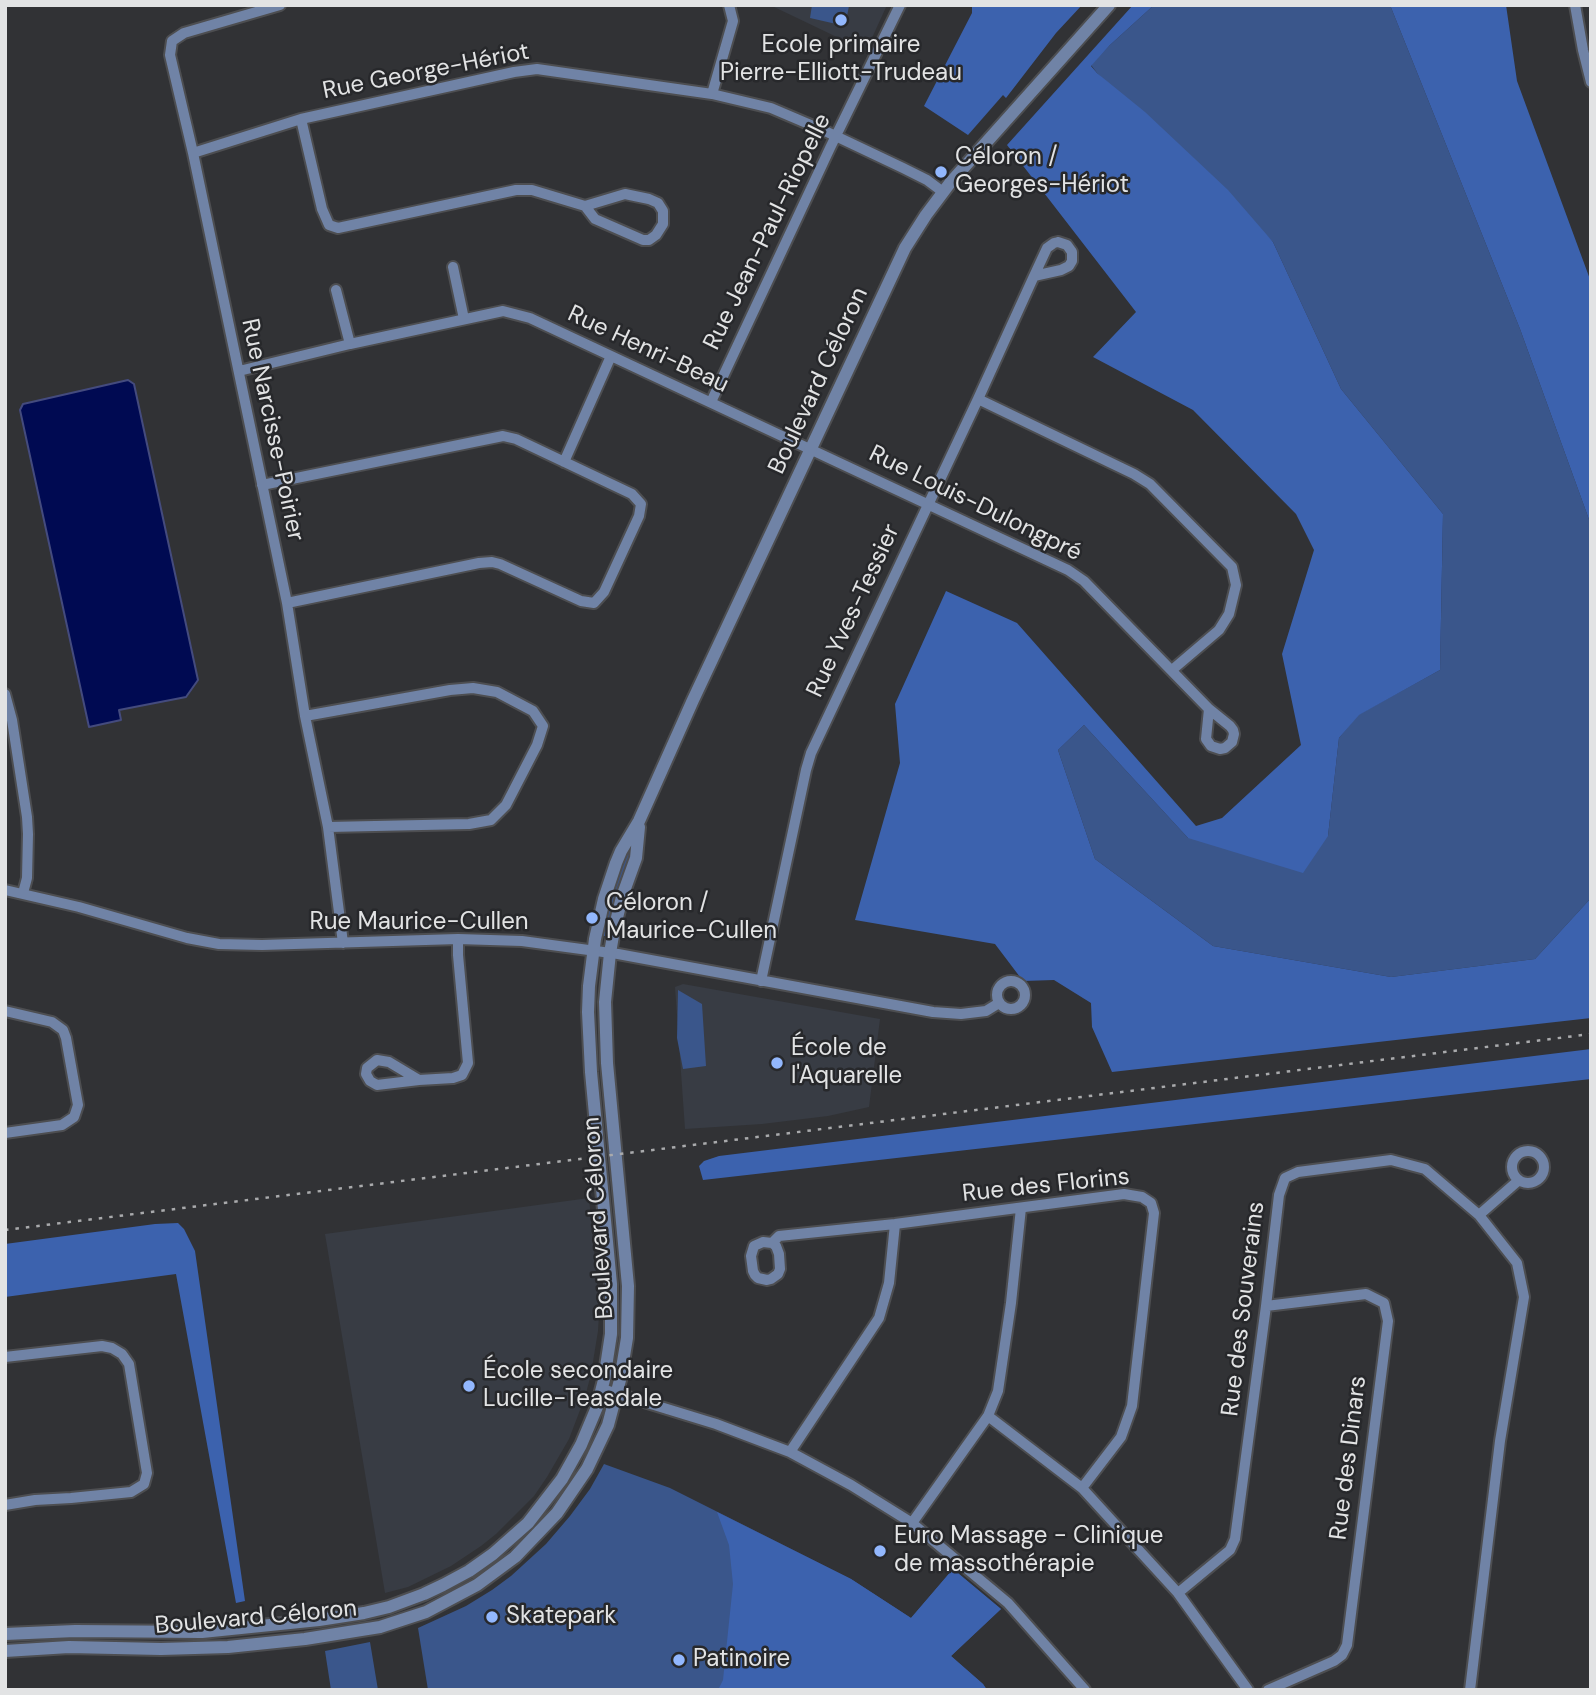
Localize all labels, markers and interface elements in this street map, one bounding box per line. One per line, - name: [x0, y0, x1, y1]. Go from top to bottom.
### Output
- marker: Ecole primaire Pierre-Elliott-Trudeau: [833, 12, 849, 28]
- place label: Ecole primaire Pierre-Elliott-Trudeau: [720, 32, 962, 88]
- street label: Rue George-Hériot: [320, 38, 532, 106]
- street label: Rue Jean-Paul-Riopelle: [698, 109, 838, 355]
- place label: Céloron / Georges-Hériot: [955, 144, 1129, 200]
- marker: Céloron / Georges-Hériot: [933, 164, 949, 180]
- street label: Boulevard Céloron: [763, 283, 875, 479]
- street label: Rue Henri-Beau: [563, 300, 733, 400]
- street label: Rue Narcisse-Poirier: [234, 316, 310, 544]
- street label: Rue Louis-Dulongpré: [864, 440, 1086, 568]
- street label: Rue Yves-Tessier: [801, 520, 907, 702]
- place label: Céloron / Maurice-Cullen: [606, 890, 777, 946]
- street label: Rue Maurice-Cullen: [309, 909, 529, 937]
- marker: Céloron / Maurice-Cullen: [584, 910, 600, 926]
- place label: École de l'Aquarelle: [791, 1035, 902, 1091]
- marker: École de l'Aquarelle: [769, 1055, 785, 1071]
- street label: Boulevard Céloron: [578, 1116, 620, 1320]
- street label: Rue des Florins: [961, 1163, 1131, 1209]
- street label: Rue des Souverains: [1217, 1200, 1271, 1418]
- place label: École secondaire Lucille-Teasdale: [483, 1358, 673, 1414]
- street label: Rue des Dinars: [1325, 1374, 1373, 1542]
- marker: École secondaire Lucille-Teasdale: [461, 1378, 477, 1394]
- place label: Euro Massage - Clinique de massothérapie: [894, 1523, 1163, 1579]
- marker: Euro Massage - Clinique de massothérapie: [872, 1543, 888, 1559]
- street label: Boulevard Céloron: [154, 1595, 358, 1641]
- place label: Skatepark: [506, 1603, 616, 1631]
- marker: Skatepark: [484, 1609, 500, 1625]
- place label: Patinoire: [693, 1646, 790, 1674]
- marker: Patinoire: [671, 1652, 687, 1668]

